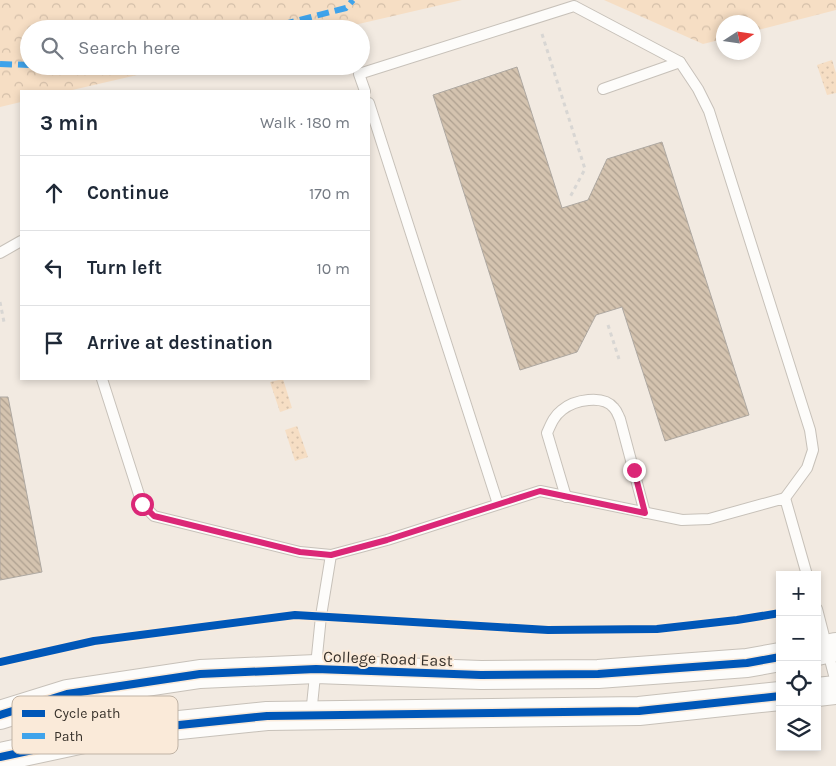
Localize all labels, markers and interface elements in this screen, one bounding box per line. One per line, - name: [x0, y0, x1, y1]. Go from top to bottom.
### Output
- north arrow: [716, 15, 761, 60]
- search box: [20, 20, 370, 75]
- icon: search: [38, 34, 66, 62]
- text: Search here: [78, 37, 180, 59]
- text: 3 min: [40, 111, 98, 135]
- text: Walk · 180 m: [260, 113, 350, 132]
- icon: ahead: [40, 179, 68, 207]
- text: Continue: [87, 182, 169, 204]
- text: 170 m: [309, 184, 350, 203]
- icon: left: [40, 254, 68, 282]
- text: Turn left: [87, 257, 162, 279]
- text: 10 m: [316, 259, 350, 278]
- icon: arrive: [40, 329, 68, 357]
- text: Arrive at destination: [87, 332, 273, 354]
- route end: [623, 459, 646, 482]
- route start: [131, 493, 154, 516]
- map controls: [776, 571, 821, 751]
- button: +: [776, 571, 821, 616]
- button: −: [776, 616, 821, 661]
- street label: College Road East: [323, 647, 453, 670]
- button: locate: [776, 661, 821, 706]
- legend: [12, 696, 178, 754]
- text: Cycle path: [54, 705, 120, 722]
- button: layers: [776, 706, 821, 751]
- text: Path: [54, 728, 83, 745]

